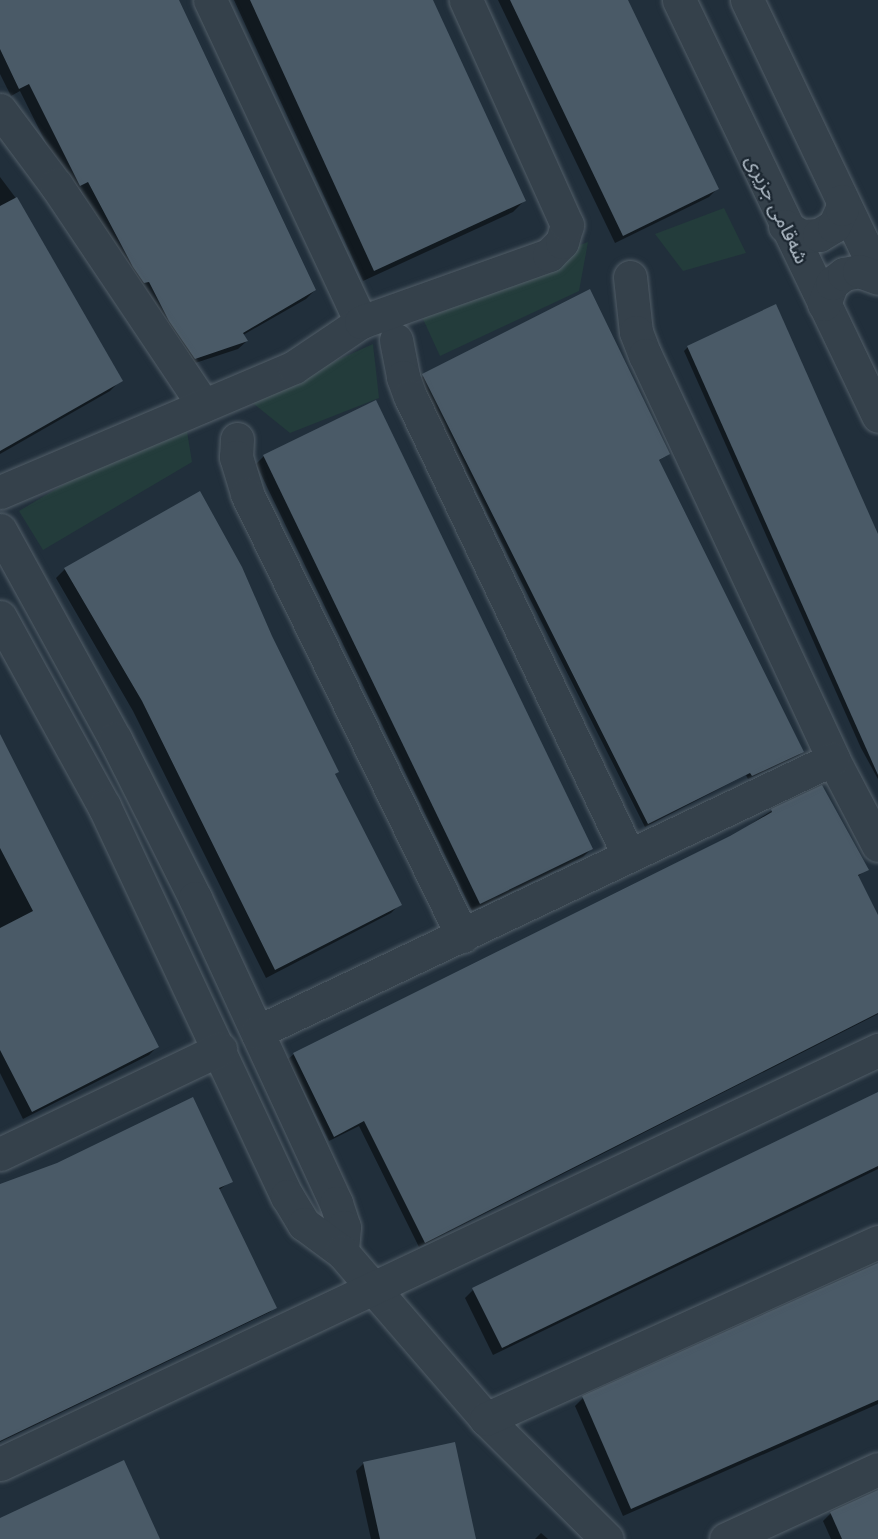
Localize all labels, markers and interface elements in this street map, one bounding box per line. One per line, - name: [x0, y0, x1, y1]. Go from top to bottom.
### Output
- street label: شەقامی جزیری: [741, 151, 815, 267]

